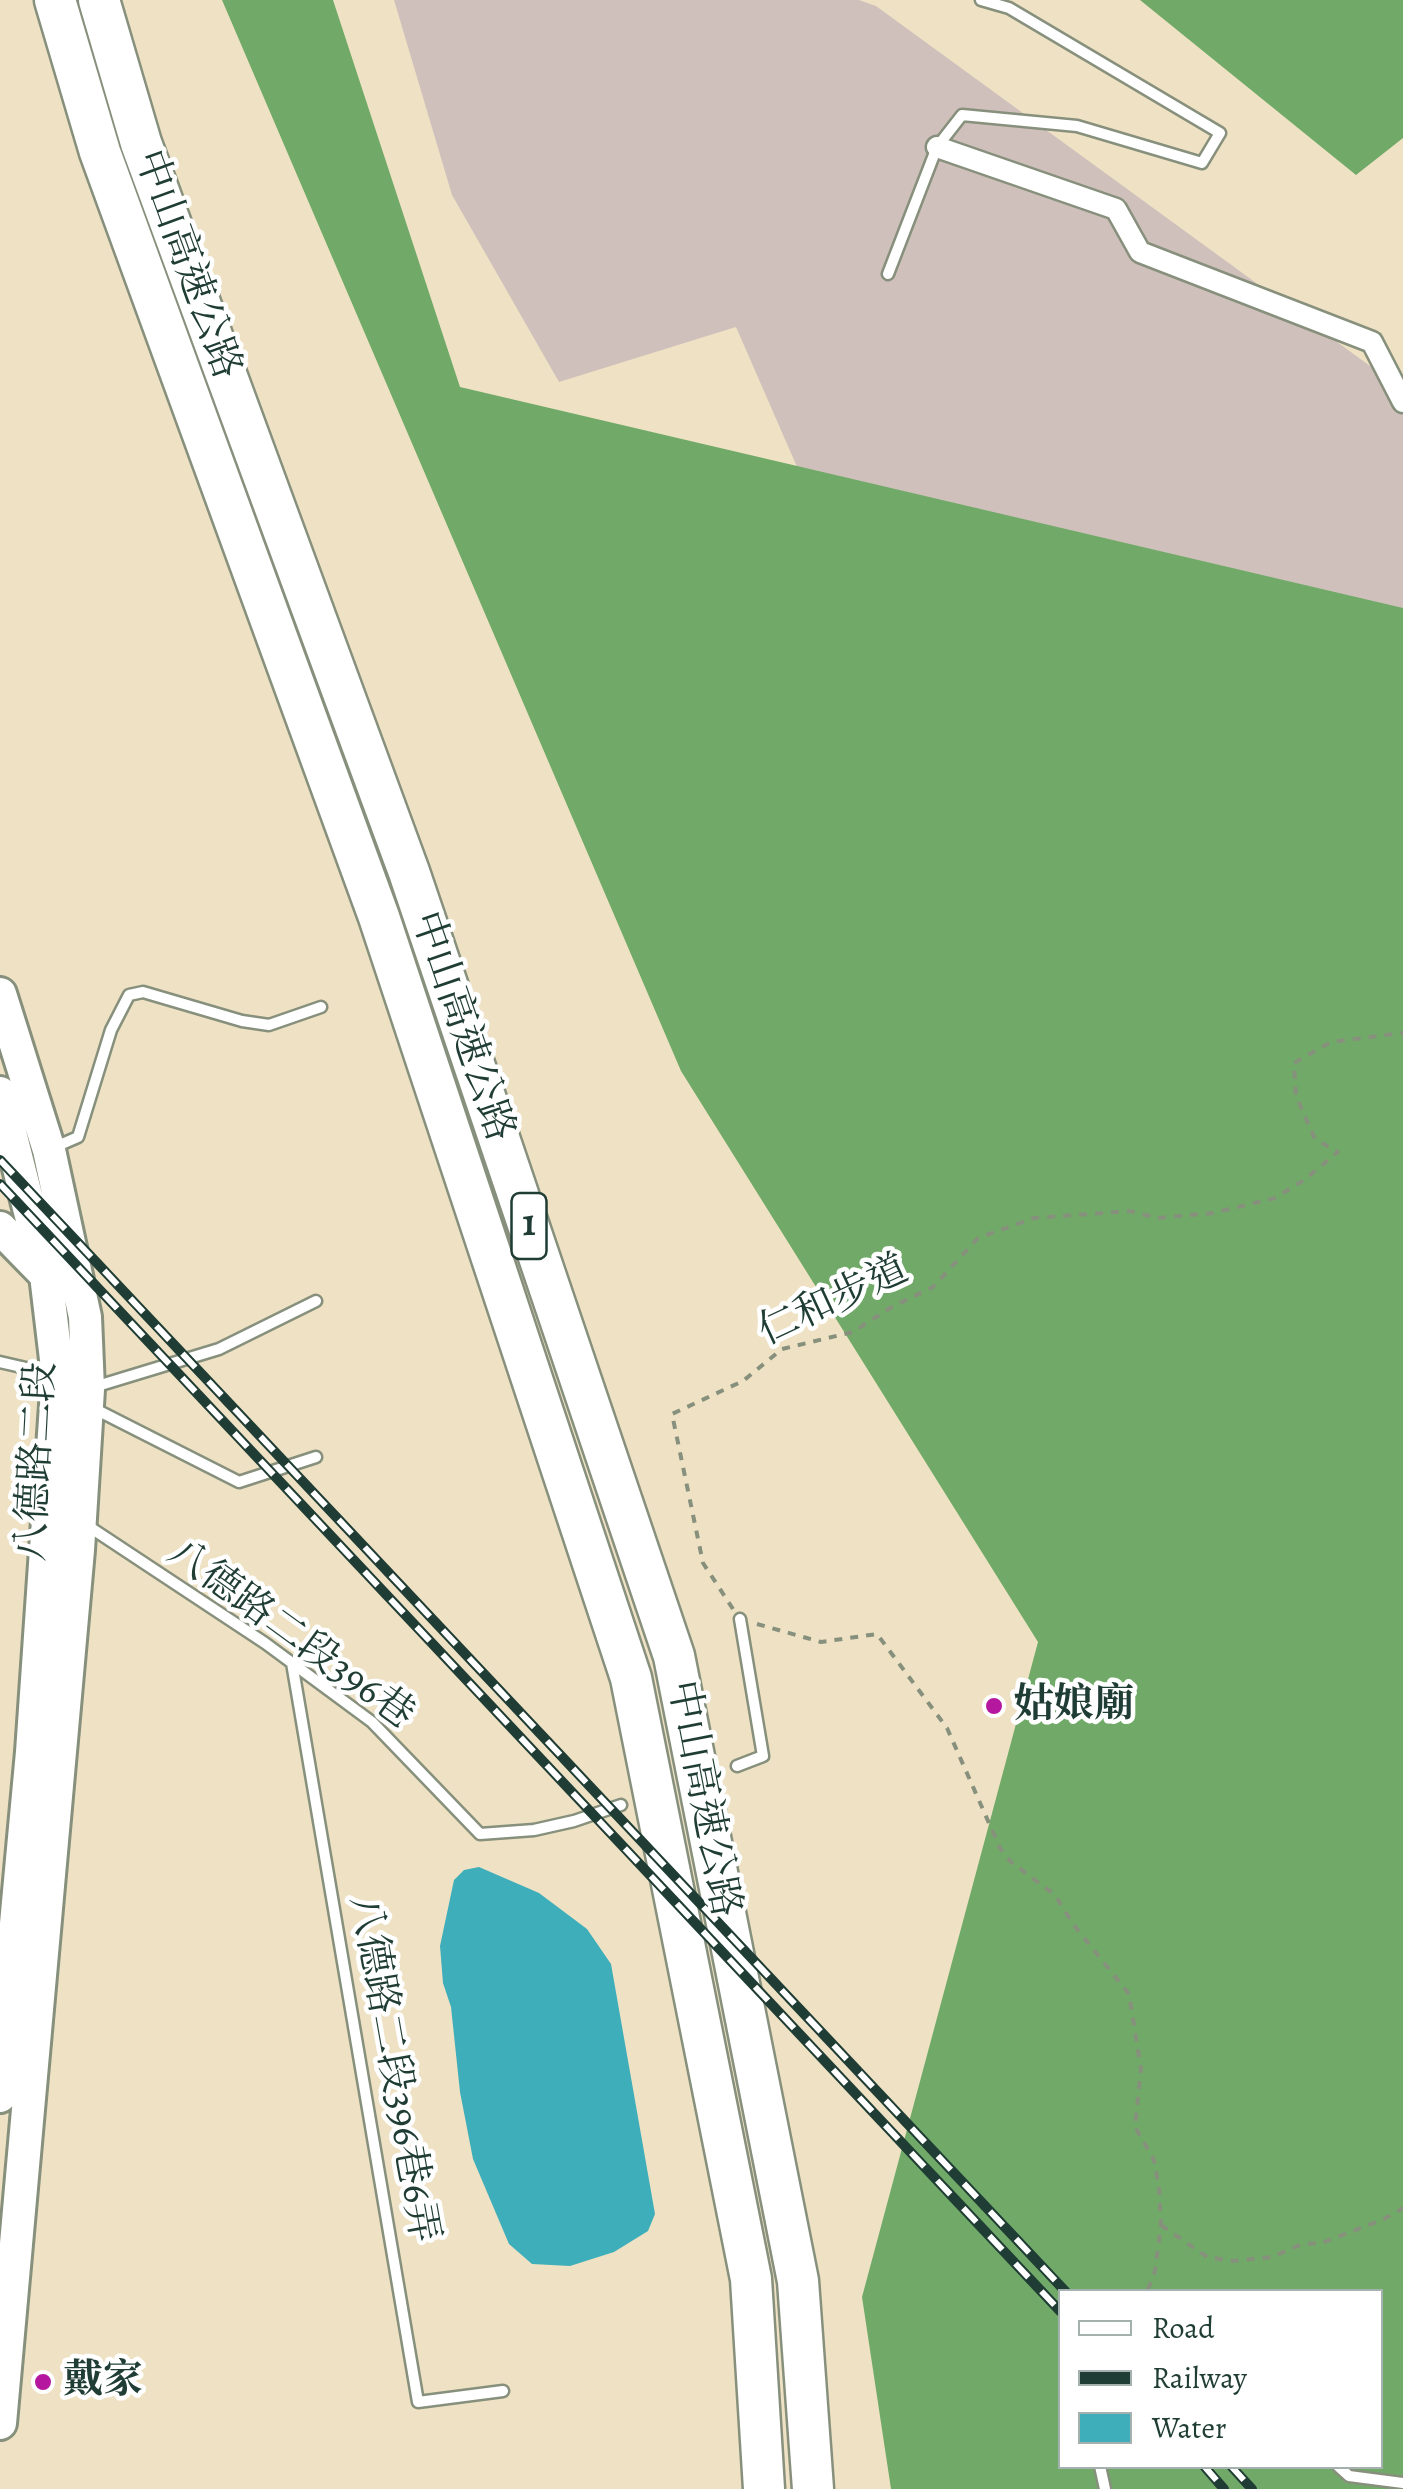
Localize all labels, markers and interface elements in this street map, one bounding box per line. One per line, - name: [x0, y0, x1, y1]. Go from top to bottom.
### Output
- street label: 中山高速公路: [122, 144, 250, 386]
- street label: 中山高速公路: [399, 906, 523, 1148]
- road number: 1: [512, 1193, 546, 1259]
- street label: 仁和步道: [751, 1246, 917, 1358]
- street label: 八德路二段: [9, 1361, 67, 1563]
- street label: 八德路二段396巷: [157, 1529, 423, 1741]
- street label: 中山高速公路: [656, 1677, 748, 1921]
- place label: 姑娘廟: [1014, 1682, 1134, 1730]
- marker: 姑娘廟: [983, 1695, 1005, 1717]
- street label: 八德路二段396巷6弄: [338, 1892, 446, 2246]
- legend: [1058, 2289, 1383, 2469]
- text: Road: [1152, 2308, 1214, 2348]
- place label: 戴家: [63, 2358, 143, 2406]
- text: Railway: [1152, 2358, 1247, 2398]
- marker: 戴家: [32, 2371, 54, 2393]
- text: Water: [1152, 2408, 1226, 2448]

